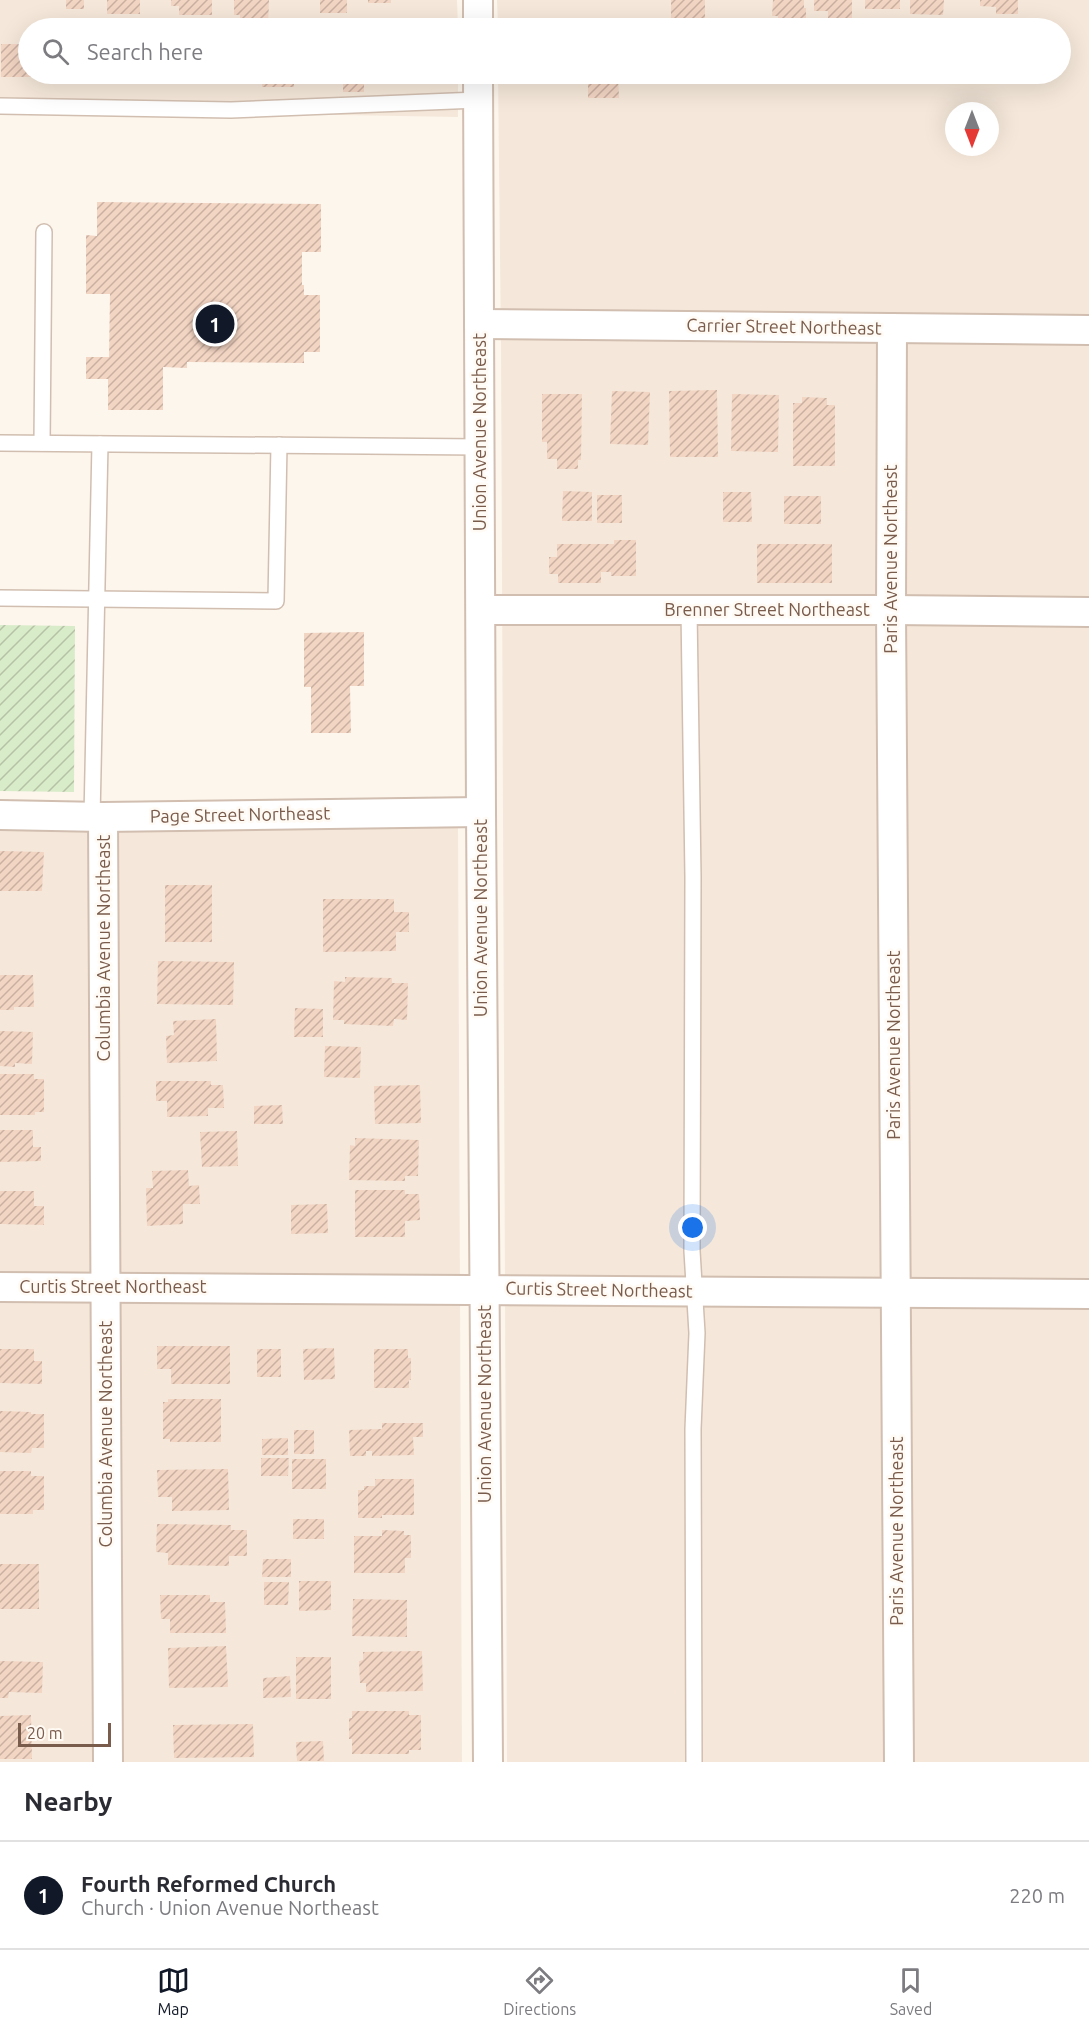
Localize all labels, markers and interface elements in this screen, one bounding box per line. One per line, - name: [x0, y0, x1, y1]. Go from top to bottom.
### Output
- search box: [18, 18, 1071, 84]
- icon: search: [39, 35, 72, 68]
- text: Search here: [87, 39, 203, 64]
- north arrow: [945, 102, 999, 156]
- pin: 1: [196, 302, 234, 346]
- street label: Carrier Street Northeast: [686, 314, 882, 338]
- street label: Union Avenue Northeast: [469, 333, 489, 531]
- street label: Paris Avenue Northeast: [880, 464, 900, 654]
- street label: Brenner Street Northeast: [664, 599, 870, 619]
- street label: Page Street Northeast: [150, 802, 330, 826]
- street label: Union Avenue Northeast: [470, 819, 490, 1017]
- street label: Columbia Avenue Northeast: [93, 835, 113, 1061]
- street label: Paris Avenue Northeast: [883, 950, 903, 1140]
- your location: [678, 1213, 707, 1242]
- street label: Curtis Street Northeast: [19, 1276, 207, 1296]
- street label: Curtis Street Northeast: [505, 1277, 693, 1301]
- street label: Union Avenue Northeast: [474, 1305, 494, 1503]
- street label: Columbia Avenue Northeast: [95, 1321, 115, 1547]
- street label: Paris Avenue Northeast: [886, 1436, 906, 1626]
- scale bar: [18, 1720, 111, 1748]
- text: 20 m: [27, 1724, 63, 1742]
- text: Nearby: [24, 1787, 112, 1816]
- text: Fourth Reformed Church: [81, 1871, 336, 1896]
- text: 1: [38, 1884, 49, 1907]
- text: 220 m: [1009, 1884, 1065, 1907]
- text: Church · Union Avenue Northeast: [81, 1896, 379, 1919]
- tab: Map: [157, 1964, 190, 2018]
- tab: Directions: [503, 1964, 576, 2018]
- tab: Saved: [890, 1964, 932, 2018]

